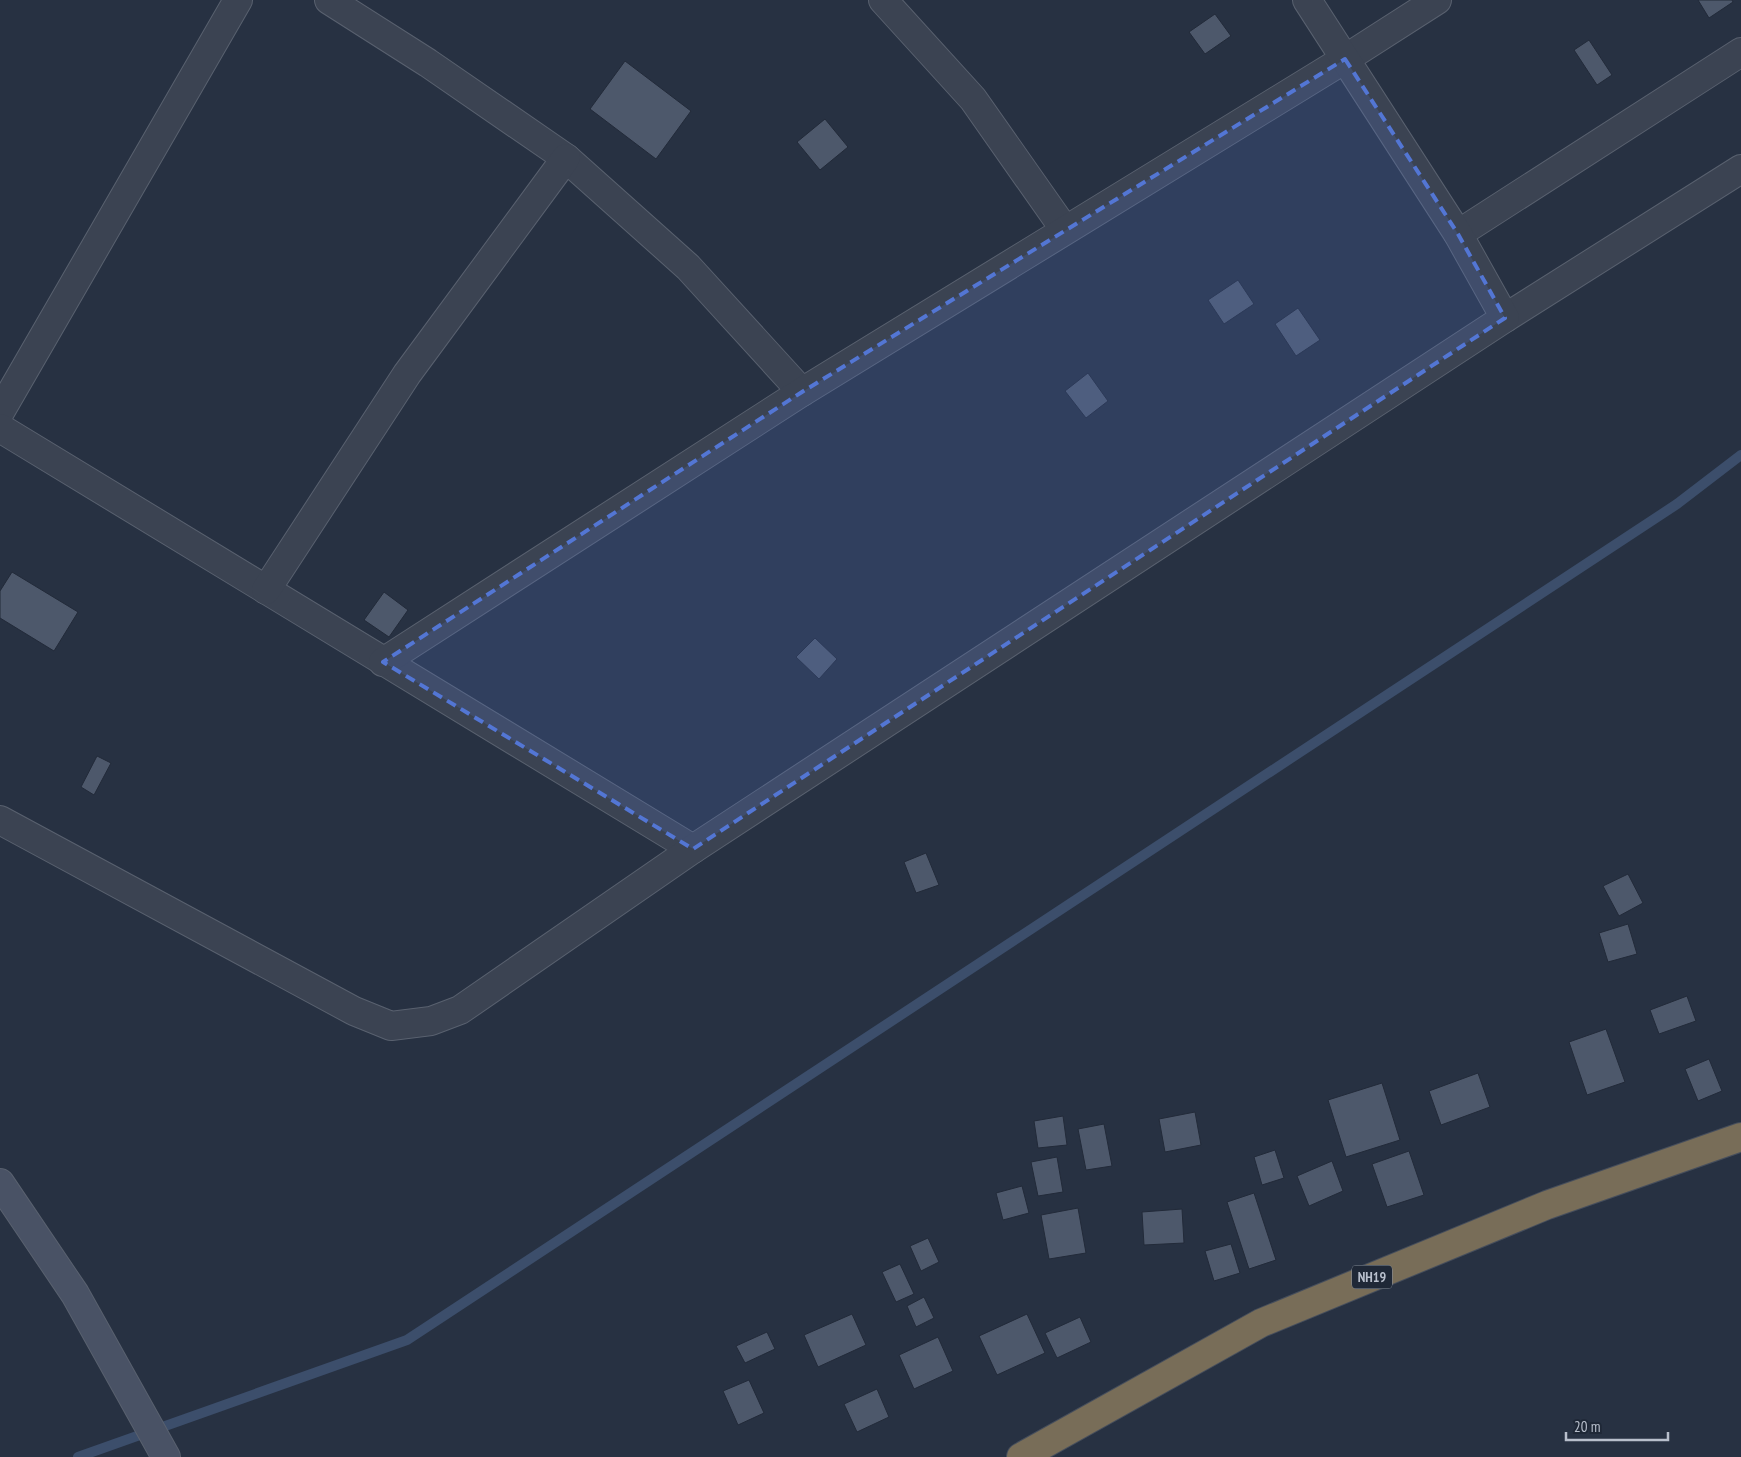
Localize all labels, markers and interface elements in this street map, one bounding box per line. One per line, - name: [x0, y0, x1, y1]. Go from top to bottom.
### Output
- road number: NH19: [1352, 1266, 1392, 1288]
- scale bar: [1566, 1410, 1668, 1442]
- text: 20 m: [1574, 1417, 1600, 1436]

